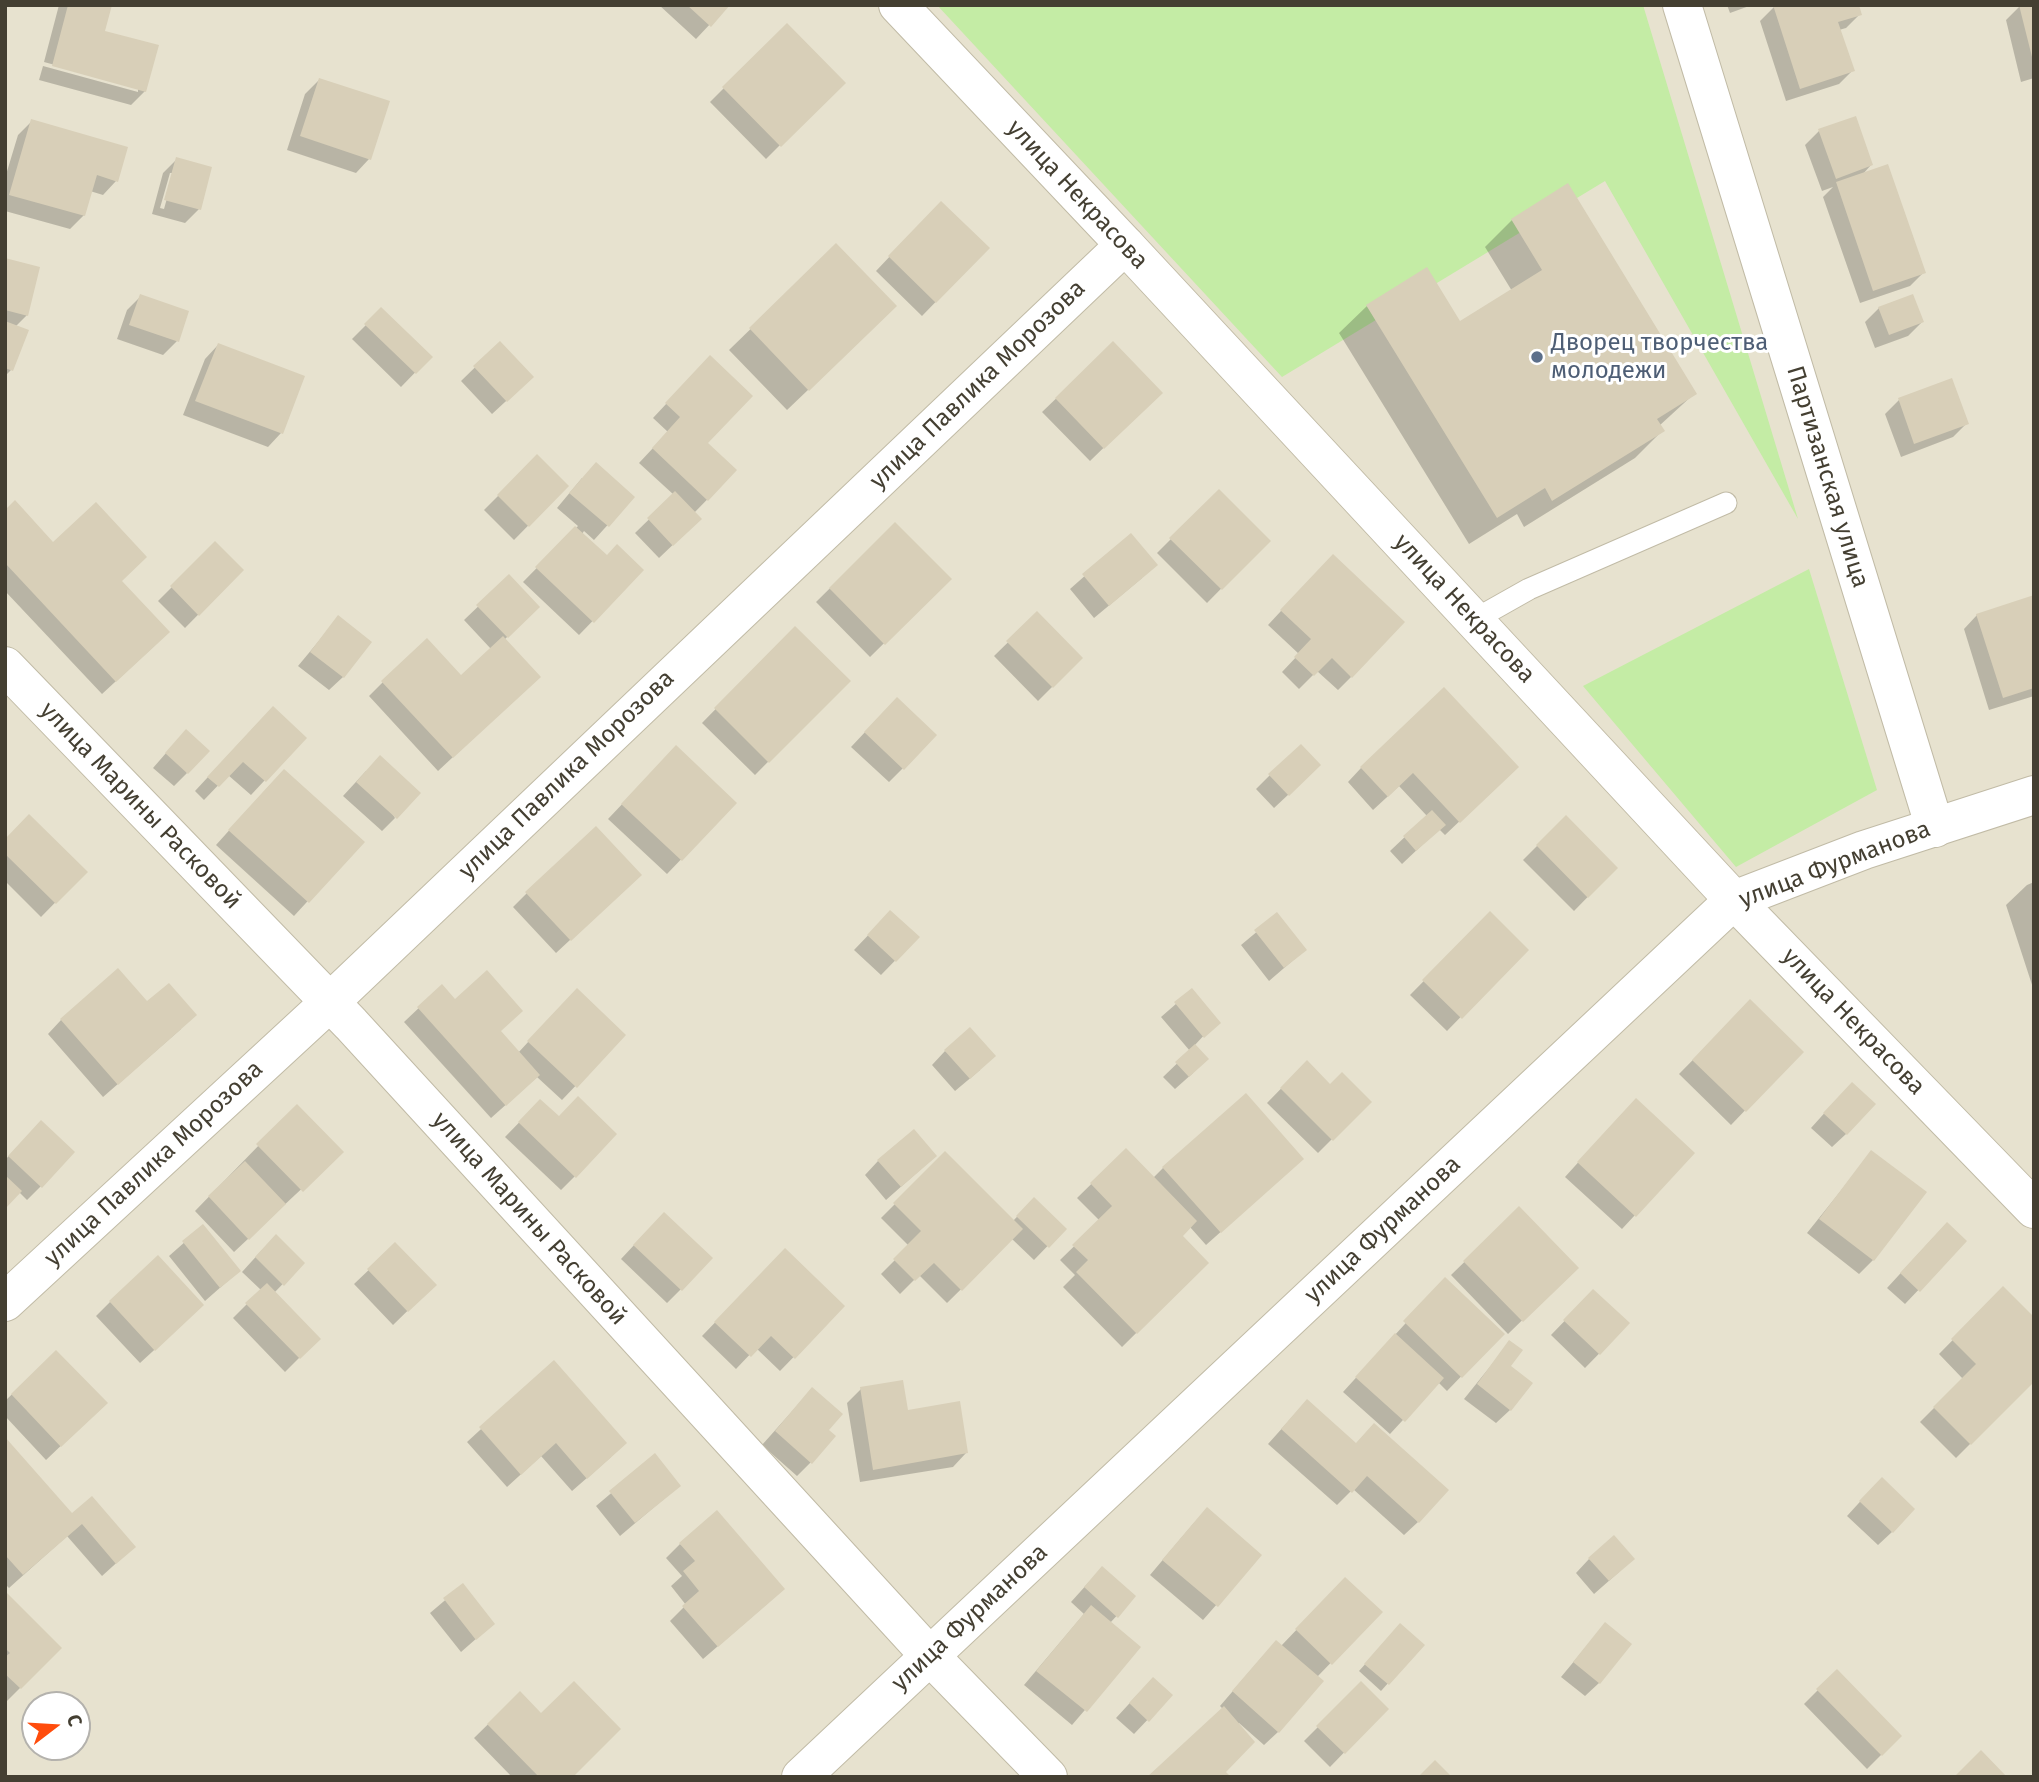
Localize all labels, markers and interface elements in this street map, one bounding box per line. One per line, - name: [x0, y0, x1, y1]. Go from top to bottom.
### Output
- street label: улица Некрасова: [1000, 114, 1154, 276]
- street label: улица Павлика Морозова: [864, 275, 1092, 495]
- place label: Дворец творчества молодежи: [1551, 329, 1768, 385]
- marker: Дворец творчества молодежи: [1529, 349, 1545, 365]
- street label: Партизанская улица: [1780, 363, 1874, 591]
- street label: улица Некрасова: [1387, 528, 1541, 690]
- street label: улица Павлика Морозова: [453, 665, 681, 885]
- street label: улица Марины Расковой: [33, 696, 247, 916]
- street label: улица Фурманова: [1735, 815, 1935, 915]
- street label: улица Некрасова: [1775, 942, 1931, 1102]
- street label: улица Павлика Морозова: [39, 1055, 269, 1273]
- street label: улица Марины Расковой: [426, 1106, 632, 1332]
- street label: улица Фурманова: [1299, 1150, 1467, 1310]
- street label: улица Фурманова: [886, 1538, 1054, 1698]
- north arrow: [21, 1691, 91, 1761]
- text: С: [62, 1712, 87, 1729]

